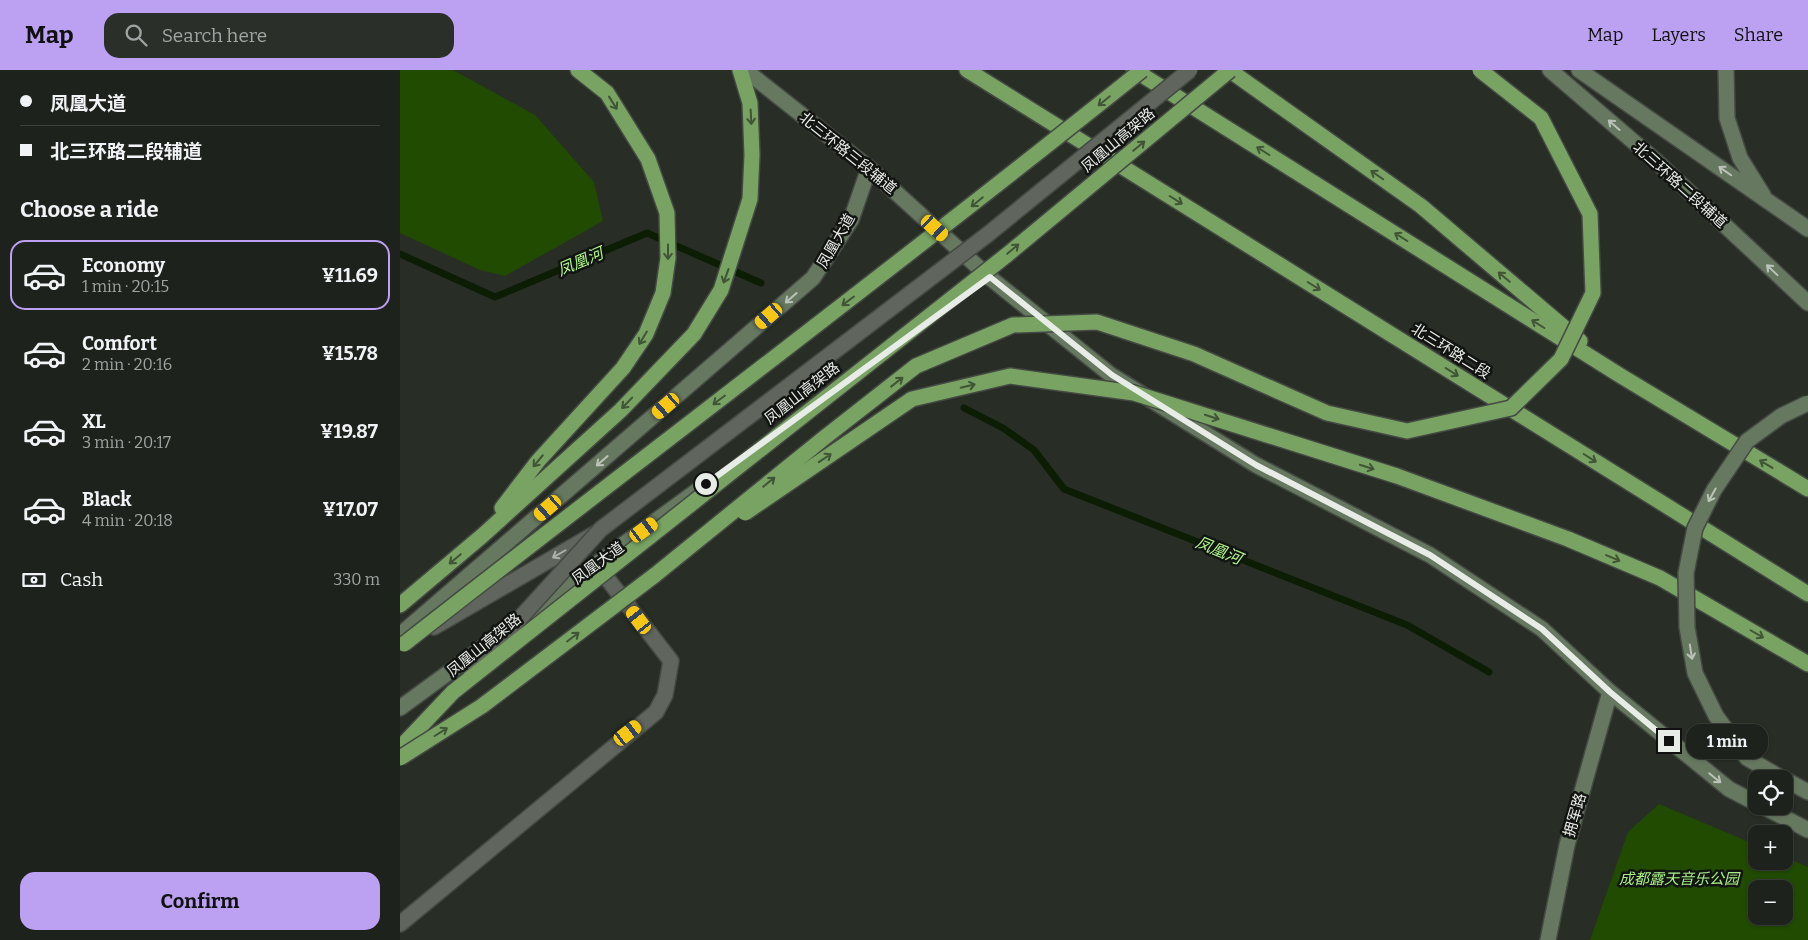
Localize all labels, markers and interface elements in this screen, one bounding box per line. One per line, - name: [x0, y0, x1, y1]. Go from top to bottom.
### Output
- search box: [104, 13, 454, 58]
- text: Map: [25, 21, 74, 49]
- icon: search: [122, 21, 150, 49]
- text: Search here: [162, 24, 267, 47]
- text: Map: [1587, 24, 1623, 46]
- text: Layers: [1651, 24, 1706, 46]
- text: Share: [1734, 24, 1783, 46]
- text: 凤凰大道: [50, 92, 126, 115]
- one-way arrow: [608, 95, 618, 109]
- one-way arrow: [1098, 95, 1111, 106]
- street label: 凤凰山高架路: [1078, 104, 1158, 176]
- street label: 北三环路三段辅道: [796, 108, 900, 198]
- one-way arrow: [746, 109, 755, 125]
- one-way arrow: [1607, 119, 1620, 130]
- street label: 北三环路二段辅道: [1629, 138, 1731, 232]
- text: 北三环路二段辅道: [50, 140, 202, 163]
- one-way arrow: [1132, 140, 1145, 151]
- one-way arrow: [1256, 146, 1270, 156]
- one-way arrow: [1718, 166, 1732, 176]
- one-way arrow: [1370, 170, 1384, 180]
- text: Choose a ride: [20, 196, 159, 223]
- one-way arrow: [1169, 196, 1183, 206]
- one-way arrow: [971, 197, 984, 208]
- street label: 凤凰大道: [813, 211, 859, 271]
- car: [918, 212, 951, 244]
- one-way arrow: [1394, 232, 1408, 242]
- water label: 凤凰河: [554, 242, 609, 280]
- one-way arrow: [663, 244, 673, 260]
- one-way arrow: [1007, 244, 1020, 255]
- icon: car: [22, 253, 67, 298]
- text: Economy: [82, 254, 165, 277]
- text: ¥11.69: [322, 264, 378, 287]
- one-way arrow: [1766, 264, 1779, 276]
- one-way arrow: [721, 268, 730, 283]
- one-way arrow: [1498, 271, 1511, 282]
- text: 1 min · 20:15: [82, 277, 169, 296]
- one-way arrow: [1307, 282, 1321, 292]
- one-way arrow: [785, 292, 798, 303]
- one-way arrow: [842, 296, 855, 307]
- car: [752, 300, 785, 332]
- one-way arrow: [1532, 319, 1546, 329]
- street label: 北三环路二段: [1408, 320, 1494, 382]
- one-way arrow: [637, 330, 647, 344]
- icon: car: [22, 331, 67, 376]
- text: Comfort: [82, 332, 157, 355]
- text: ¥15.78: [322, 342, 378, 365]
- text: 2 min · 20:16: [82, 355, 172, 374]
- street label: 凤凰山高架路: [761, 358, 843, 428]
- one-way arrow: [1445, 367, 1459, 377]
- one-way arrow: [890, 376, 903, 387]
- one-way arrow: [960, 381, 976, 390]
- car: [649, 390, 682, 422]
- one-way arrow: [712, 395, 726, 405]
- one-way arrow: [621, 397, 634, 409]
- icon: car: [22, 409, 67, 454]
- text: XL: [82, 410, 106, 433]
- one-way arrow: [1204, 413, 1220, 423]
- text: ¥19.87: [320, 420, 378, 443]
- text: 3 min · 20:17: [82, 433, 171, 452]
- one-way arrow: [818, 453, 832, 463]
- one-way arrow: [1583, 453, 1597, 463]
- one-way arrow: [532, 455, 544, 468]
- one-way arrow: [595, 455, 608, 467]
- one-way arrow: [1760, 458, 1774, 468]
- one-way arrow: [1359, 462, 1375, 472]
- route start: [695, 473, 717, 495]
- one-way arrow: [763, 477, 776, 488]
- icon: car: [22, 487, 67, 532]
- one-way arrow: [1707, 487, 1717, 502]
- text: Black: [82, 488, 132, 511]
- car: [531, 492, 564, 524]
- text: ¥17.07: [323, 498, 378, 521]
- text: 4 min · 20:18: [82, 511, 173, 530]
- car: [627, 515, 660, 545]
- water label: 凤凰河: [1193, 533, 1247, 569]
- street label: 凤凰大道: [568, 538, 628, 588]
- one-way arrow: [552, 549, 567, 559]
- one-way arrow: [448, 553, 461, 564]
- one-way arrow: [1605, 554, 1620, 564]
- icon: cash: [20, 566, 48, 594]
- text: Cash: [60, 568, 103, 591]
- text: 330 m: [333, 570, 380, 589]
- car: [623, 604, 654, 636]
- street label: 凤凰山高架路: [443, 610, 525, 680]
- one-way arrow: [1749, 630, 1763, 640]
- one-way arrow: [566, 632, 579, 643]
- one-way arrow: [1687, 643, 1697, 659]
- car: [611, 718, 644, 748]
- callout: 1 min: [1686, 724, 1769, 758]
- one-way arrow: [434, 727, 448, 737]
- route end: [1658, 730, 1680, 752]
- text: 1 min: [1707, 732, 1747, 751]
- map controls: [1748, 770, 1793, 925]
- button: locate: [1748, 770, 1793, 815]
- one-way arrow: [1708, 772, 1721, 783]
- street label: 拥军路: [1560, 791, 1590, 839]
- button: +: [1748, 825, 1793, 870]
- park label: 成都露天音乐公园: [1619, 870, 1741, 888]
- button: Confirm: [20, 872, 380, 930]
- button: −: [1748, 880, 1793, 925]

